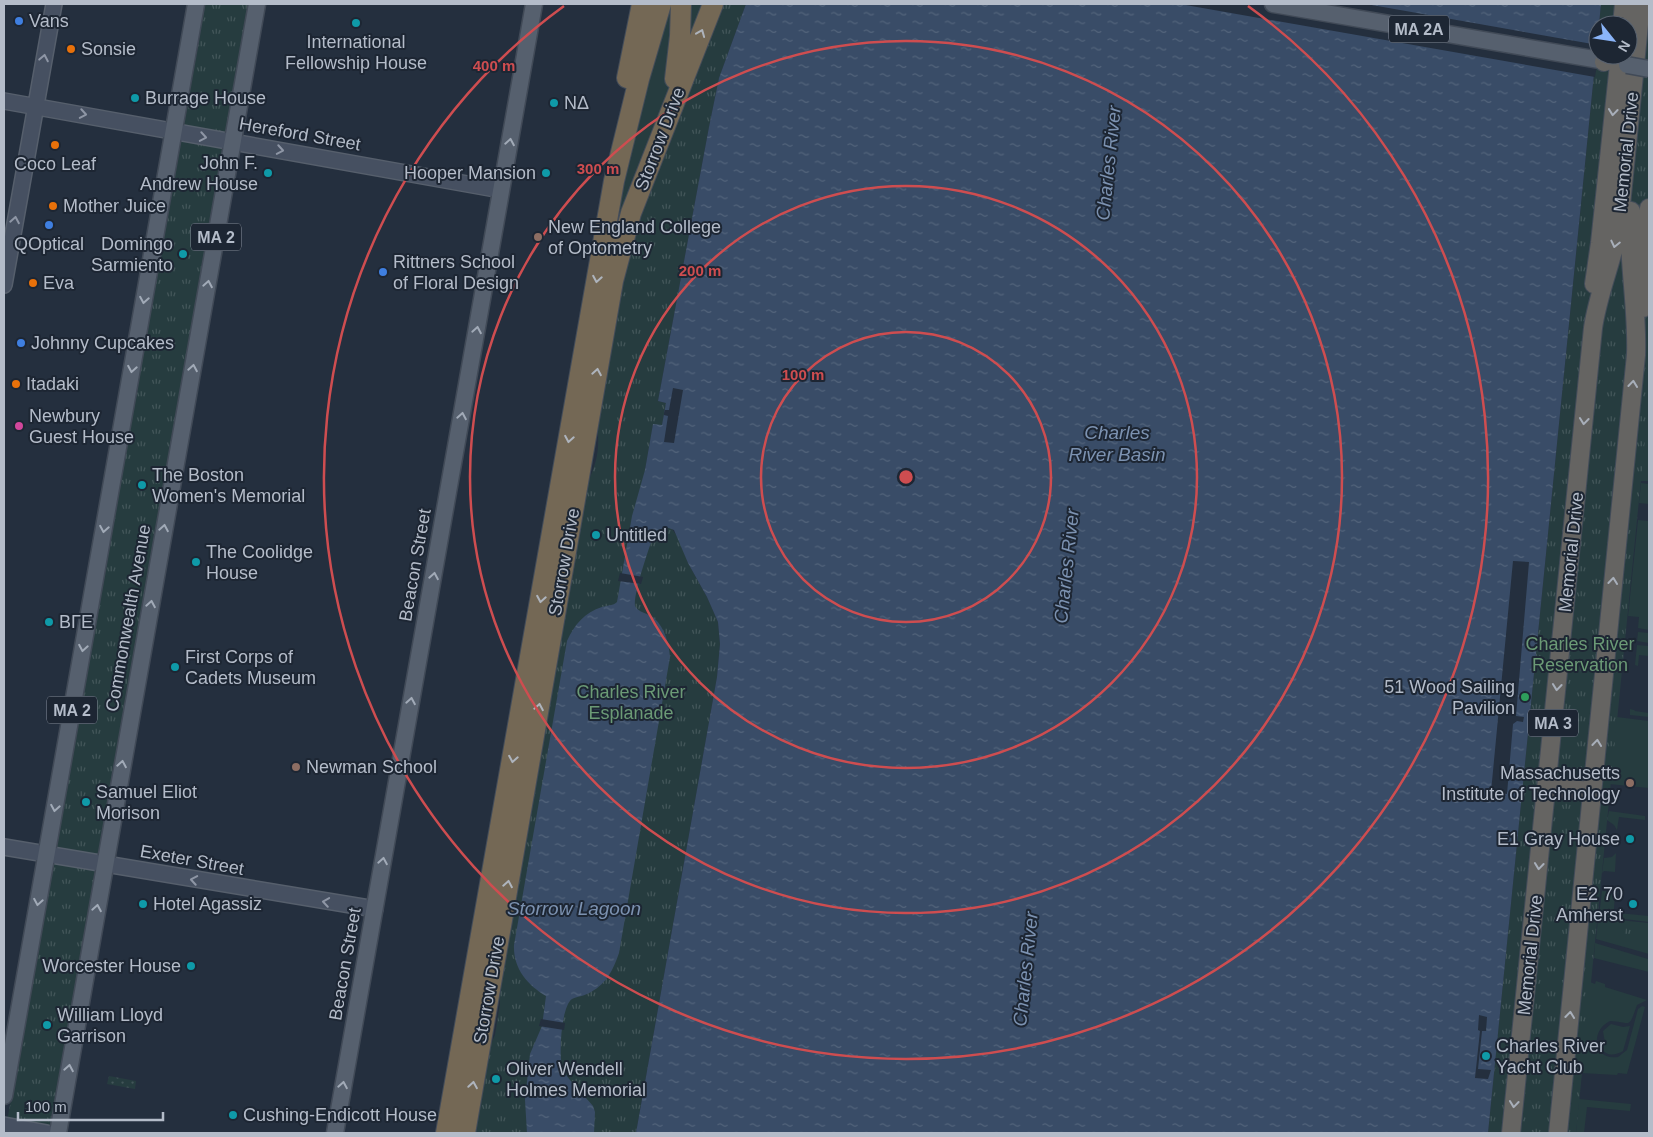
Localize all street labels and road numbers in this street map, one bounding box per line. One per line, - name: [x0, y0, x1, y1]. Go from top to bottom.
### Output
- road number: MA 2A: [1389, 15, 1449, 42]
- street label: Storrow Drive: [631, 85, 689, 193]
- street label: Memorial Drive: [1610, 91, 1642, 213]
- street label: Hereford Street: [238, 113, 362, 155]
- road number: MA 2: [191, 223, 241, 250]
- street label: Memorial Drive: [1555, 491, 1587, 613]
- street label: Beacon Street: [395, 507, 435, 623]
- street label: Storrow Drive: [545, 507, 583, 617]
- street label: Commonwealth Avenue: [102, 523, 154, 713]
- road number: MA 2: [47, 696, 97, 724]
- road number: MA 3: [1528, 710, 1578, 736]
- street label: Exeter Street: [139, 841, 245, 879]
- street label: Memorial Drive: [1514, 894, 1546, 1016]
- street label: Beacon Street: [325, 906, 365, 1022]
- street label: Storrow Drive: [470, 935, 508, 1045]

